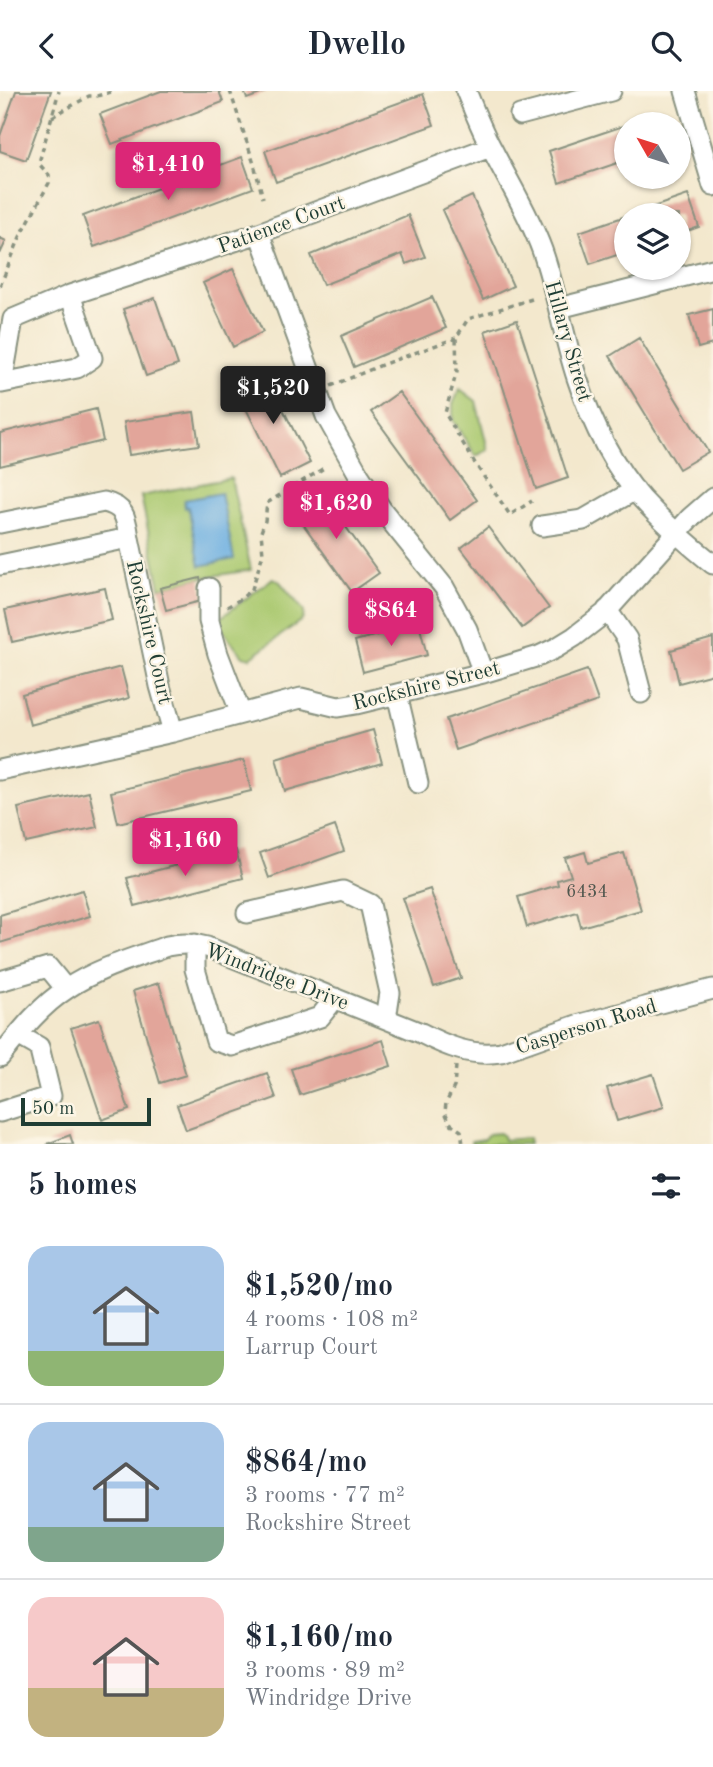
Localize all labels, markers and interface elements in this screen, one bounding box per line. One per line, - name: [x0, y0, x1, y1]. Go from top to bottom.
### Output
- icon: back: [28, 27, 66, 65]
- icon: search: [647, 27, 685, 65]
- text: Dwello: [307, 30, 406, 62]
- north arrow: [614, 112, 691, 189]
- map controls: [614, 112, 691, 280]
- pin: $1,410: [111, 143, 225, 202]
- text: $1,410: [131, 153, 205, 176]
- street label: Patience Court: [215, 193, 348, 258]
- button: layers: [614, 203, 691, 280]
- street label: Hillary Street: [540, 278, 595, 404]
- pin: $1,520: [216, 367, 330, 426]
- text: $1,520: [236, 377, 310, 400]
- pin: $1,620: [279, 482, 393, 541]
- text: $1,620: [299, 492, 373, 515]
- street label: Rockshire Court: [122, 558, 175, 707]
- pin: $864: [350, 589, 432, 648]
- text: $864: [364, 599, 418, 622]
- street label: Rockshire Street: [350, 658, 502, 715]
- pin: $1,160: [128, 819, 242, 878]
- text: $1,160: [148, 829, 222, 852]
- house number: 6434: [566, 883, 608, 901]
- street label: Windridge Drive: [202, 940, 351, 1014]
- street label: Casperson Road: [513, 996, 659, 1059]
- scale bar: [21, 1095, 150, 1127]
- text: 50 m: [32, 1100, 74, 1119]
- icon: filters: [647, 1167, 685, 1205]
- text: 5 homes: [28, 1171, 137, 1201]
- text: $1,520/mo: [245, 1272, 393, 1302]
- icon: home: [84, 1274, 168, 1358]
- text: 4 rooms · 108 m²: [245, 1308, 418, 1331]
- text: Larrup Court: [245, 1336, 378, 1359]
- text: $864/mo: [245, 1448, 367, 1478]
- icon: home: [84, 1450, 168, 1534]
- text: 3 rooms · 77 m²: [245, 1484, 405, 1507]
- text: Rockshire Street: [245, 1512, 411, 1535]
- text: $1,160/mo: [245, 1623, 393, 1653]
- icon: home: [84, 1625, 168, 1709]
- text: 3 rooms · 89 m²: [245, 1659, 405, 1682]
- text: Windridge Drive: [245, 1687, 412, 1710]

